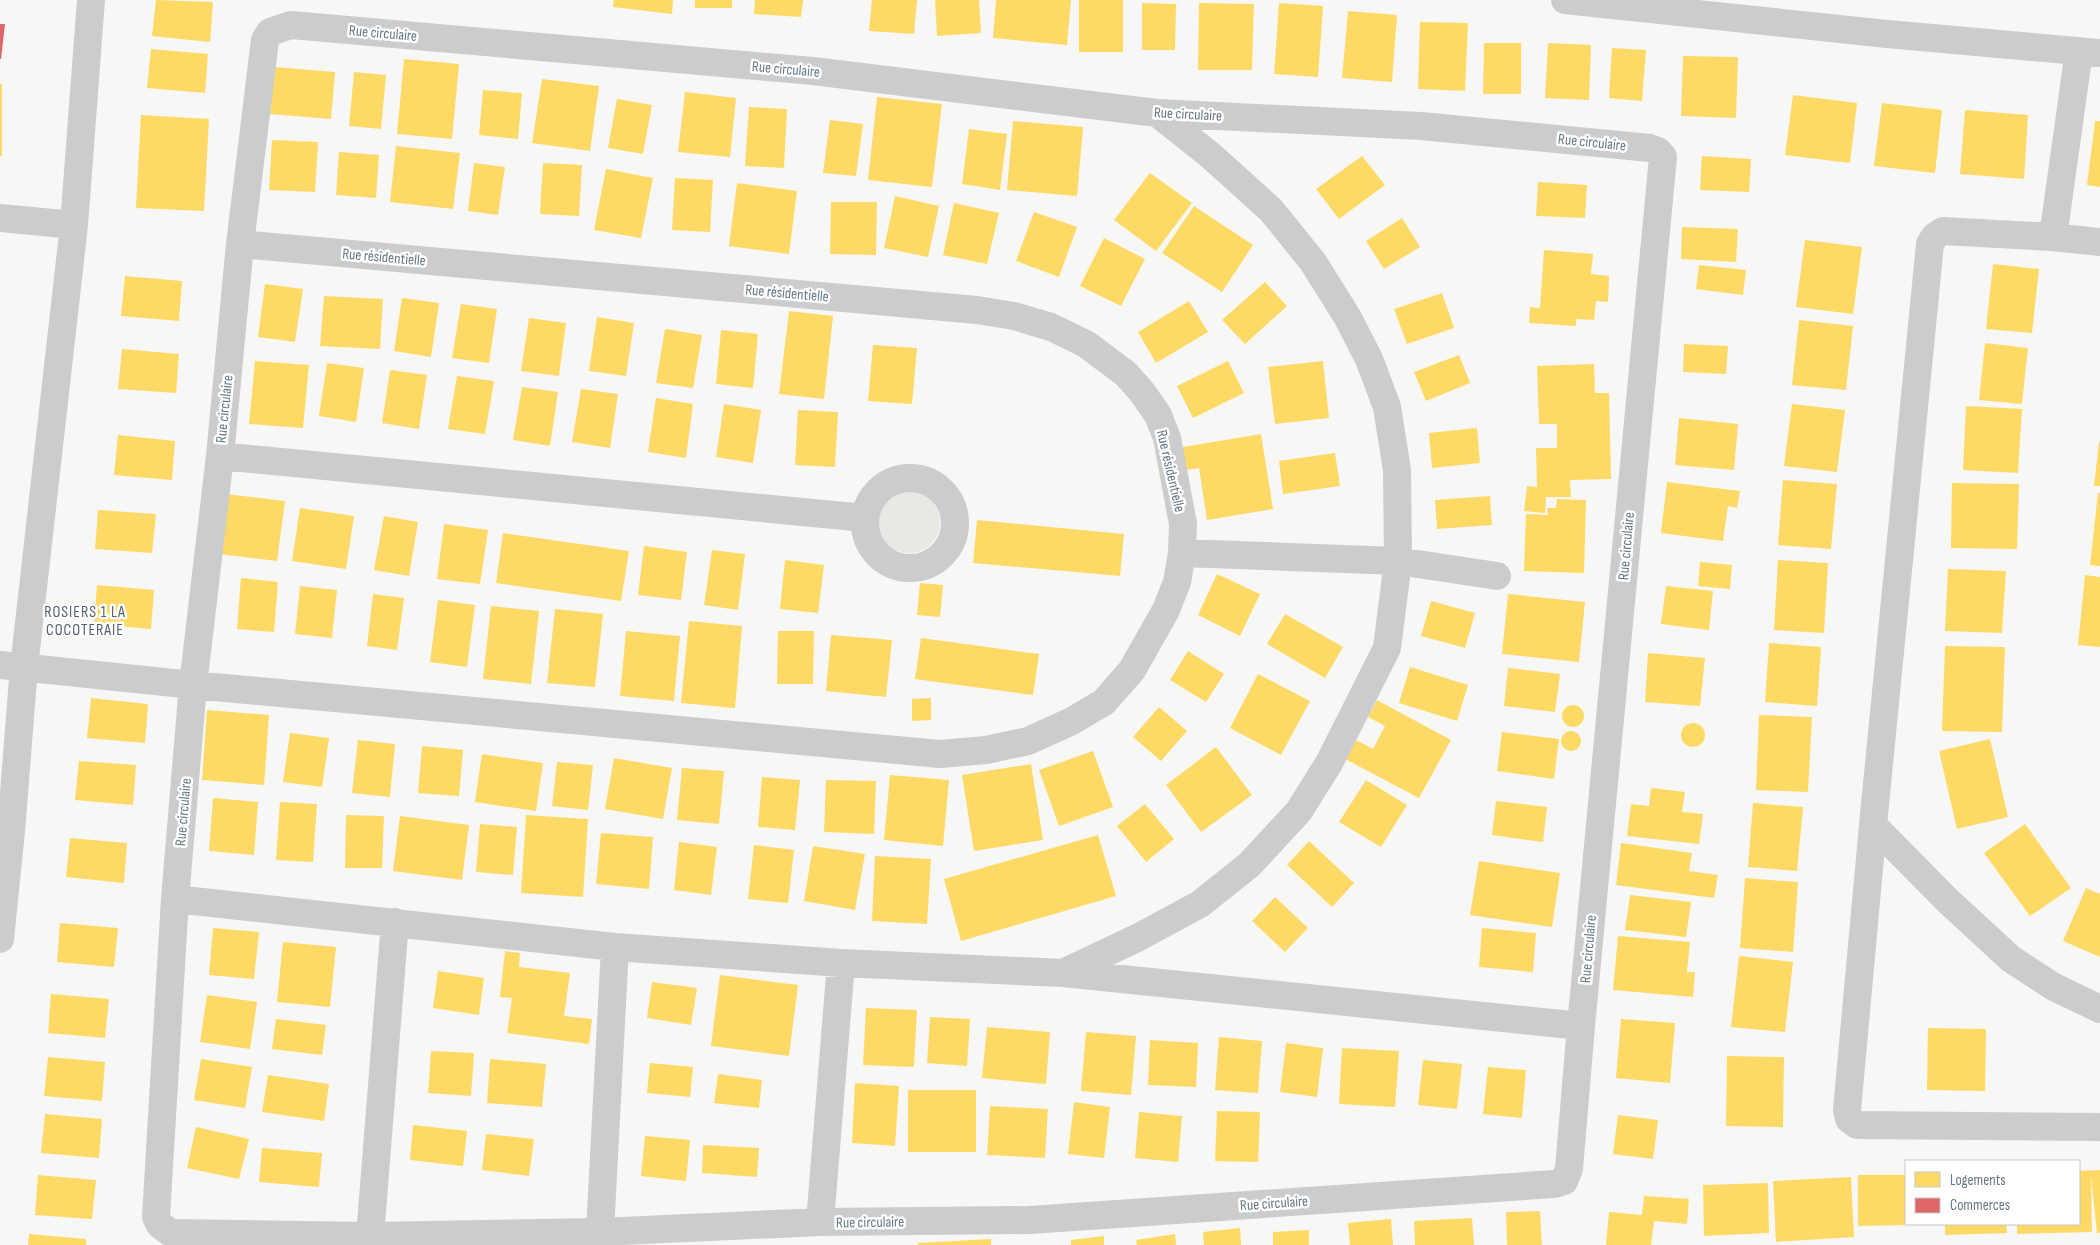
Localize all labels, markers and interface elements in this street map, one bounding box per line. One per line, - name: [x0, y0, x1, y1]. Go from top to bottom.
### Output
- street label: Rue circulaire: [348, 21, 418, 46]
- street label: Rue circulaire: [751, 57, 821, 82]
- street label: Rue circulaire: [1153, 103, 1223, 126]
- street label: Rue circulaire: [1557, 129, 1627, 156]
- street label: Rue résidentielle: [341, 244, 426, 271]
- street label: Rue résidentielle: [744, 280, 829, 307]
- street label: Rue circulaire: [211, 374, 238, 444]
- street label: Rue résidentielle: [1152, 428, 1189, 514]
- street label: Rue circulaire: [1614, 511, 1639, 581]
- district label: ROSIERS 1 LA COCOTERAIE: [44, 603, 126, 640]
- street label: Rue circulaire: [171, 777, 196, 847]
- street label: Rue circulaire: [1576, 914, 1601, 984]
- legend: [1905, 1160, 2080, 1225]
- text: Logements: [1950, 1171, 2006, 1190]
- street label: Rue circulaire: [1239, 1192, 1309, 1215]
- text: Commerces: [1950, 1196, 2010, 1215]
- street label: Rue circulaire: [836, 1212, 904, 1233]

